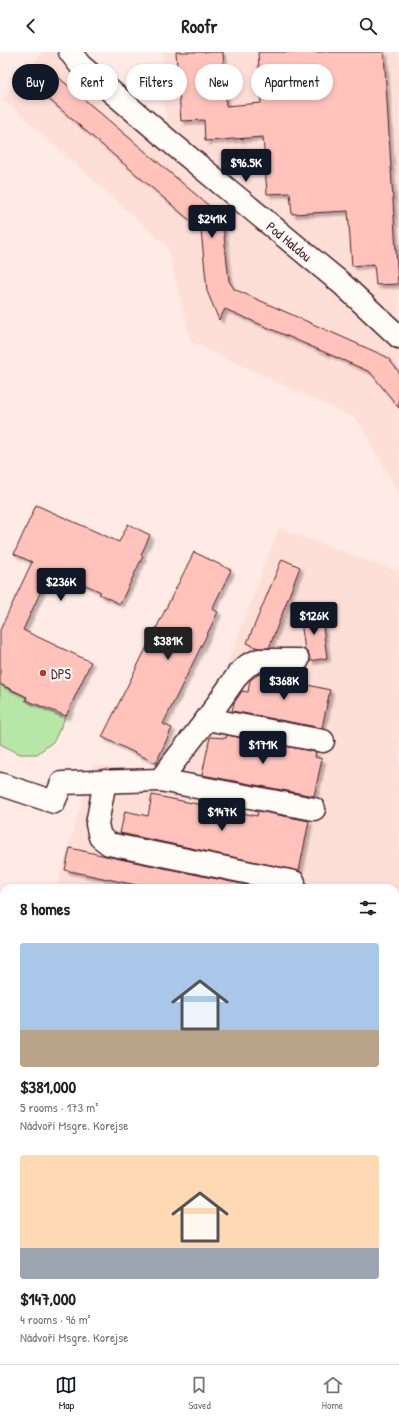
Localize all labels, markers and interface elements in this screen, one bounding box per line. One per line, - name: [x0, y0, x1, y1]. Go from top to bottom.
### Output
- text: Roofr: [181, 14, 218, 39]
- icon: back: [20, 15, 42, 37]
- icon: search: [357, 15, 379, 37]
- chip: Buy: [12, 64, 59, 100]
- chip: Rent: [67, 64, 118, 100]
- chip: Filters: [126, 64, 187, 100]
- chip: New: [195, 64, 243, 100]
- chip: Apartment: [251, 64, 333, 100]
- pin: $96.5K: [213, 149, 279, 183]
- text: $96.5K: [230, 153, 262, 171]
- pin: $241K: [184, 205, 240, 239]
- text: $241K: [197, 209, 227, 227]
- street label: Pod Haldou: [263, 216, 317, 265]
- pin: $236K: [33, 568, 89, 602]
- text: $236K: [46, 572, 76, 590]
- pin: $126K: [286, 602, 342, 636]
- text: $126K: [299, 606, 329, 624]
- pin: $381K: [140, 627, 196, 661]
- text: $381K: [153, 631, 183, 649]
- place label: DPS: [51, 664, 71, 683]
- pin: $368K: [256, 667, 312, 701]
- marker: DPS: [38, 668, 48, 678]
- text: $368K: [269, 671, 299, 689]
- pin: $171K: [235, 731, 291, 765]
- text: $171K: [248, 735, 278, 753]
- pin: $147K: [194, 798, 250, 832]
- text: $147K: [207, 802, 237, 820]
- text: 8 homes: [20, 897, 70, 920]
- icon: filters: [357, 897, 379, 919]
- icon: home: [164, 969, 236, 1041]
- text: $381,000: [20, 1075, 76, 1098]
- text: 5 rooms · 173 m²: [20, 1098, 98, 1116]
- text: Nádvoří Msgre. Korejse: [20, 1116, 128, 1134]
- icon: home: [164, 1181, 236, 1253]
- text: $147,000: [20, 1287, 76, 1310]
- text: 4 rooms · 96 m²: [20, 1310, 91, 1328]
- text: Nádvoří Msgre. Korejse: [20, 1328, 128, 1346]
- tab: Map: [55, 1374, 77, 1412]
- tab: Saved: [188, 1374, 211, 1412]
- tab: Home: [322, 1374, 344, 1412]

